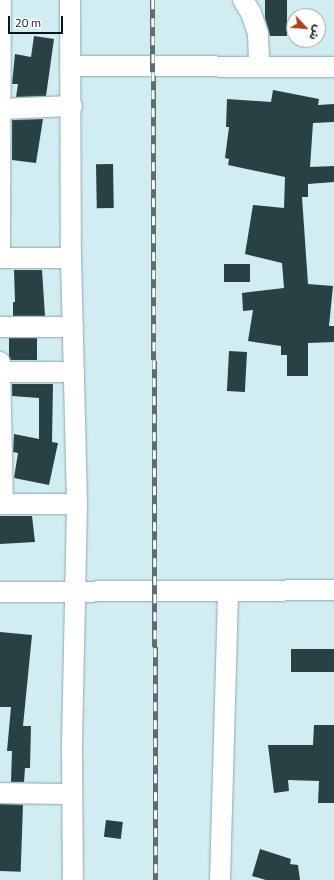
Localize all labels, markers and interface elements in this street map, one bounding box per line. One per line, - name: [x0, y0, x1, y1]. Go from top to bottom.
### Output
- scale bar: [10, 8, 65, 34]
- north arrow: [286, 8, 326, 48]
- text: 20 m: [15, 13, 41, 32]
- text: ش: [305, 23, 326, 43]

